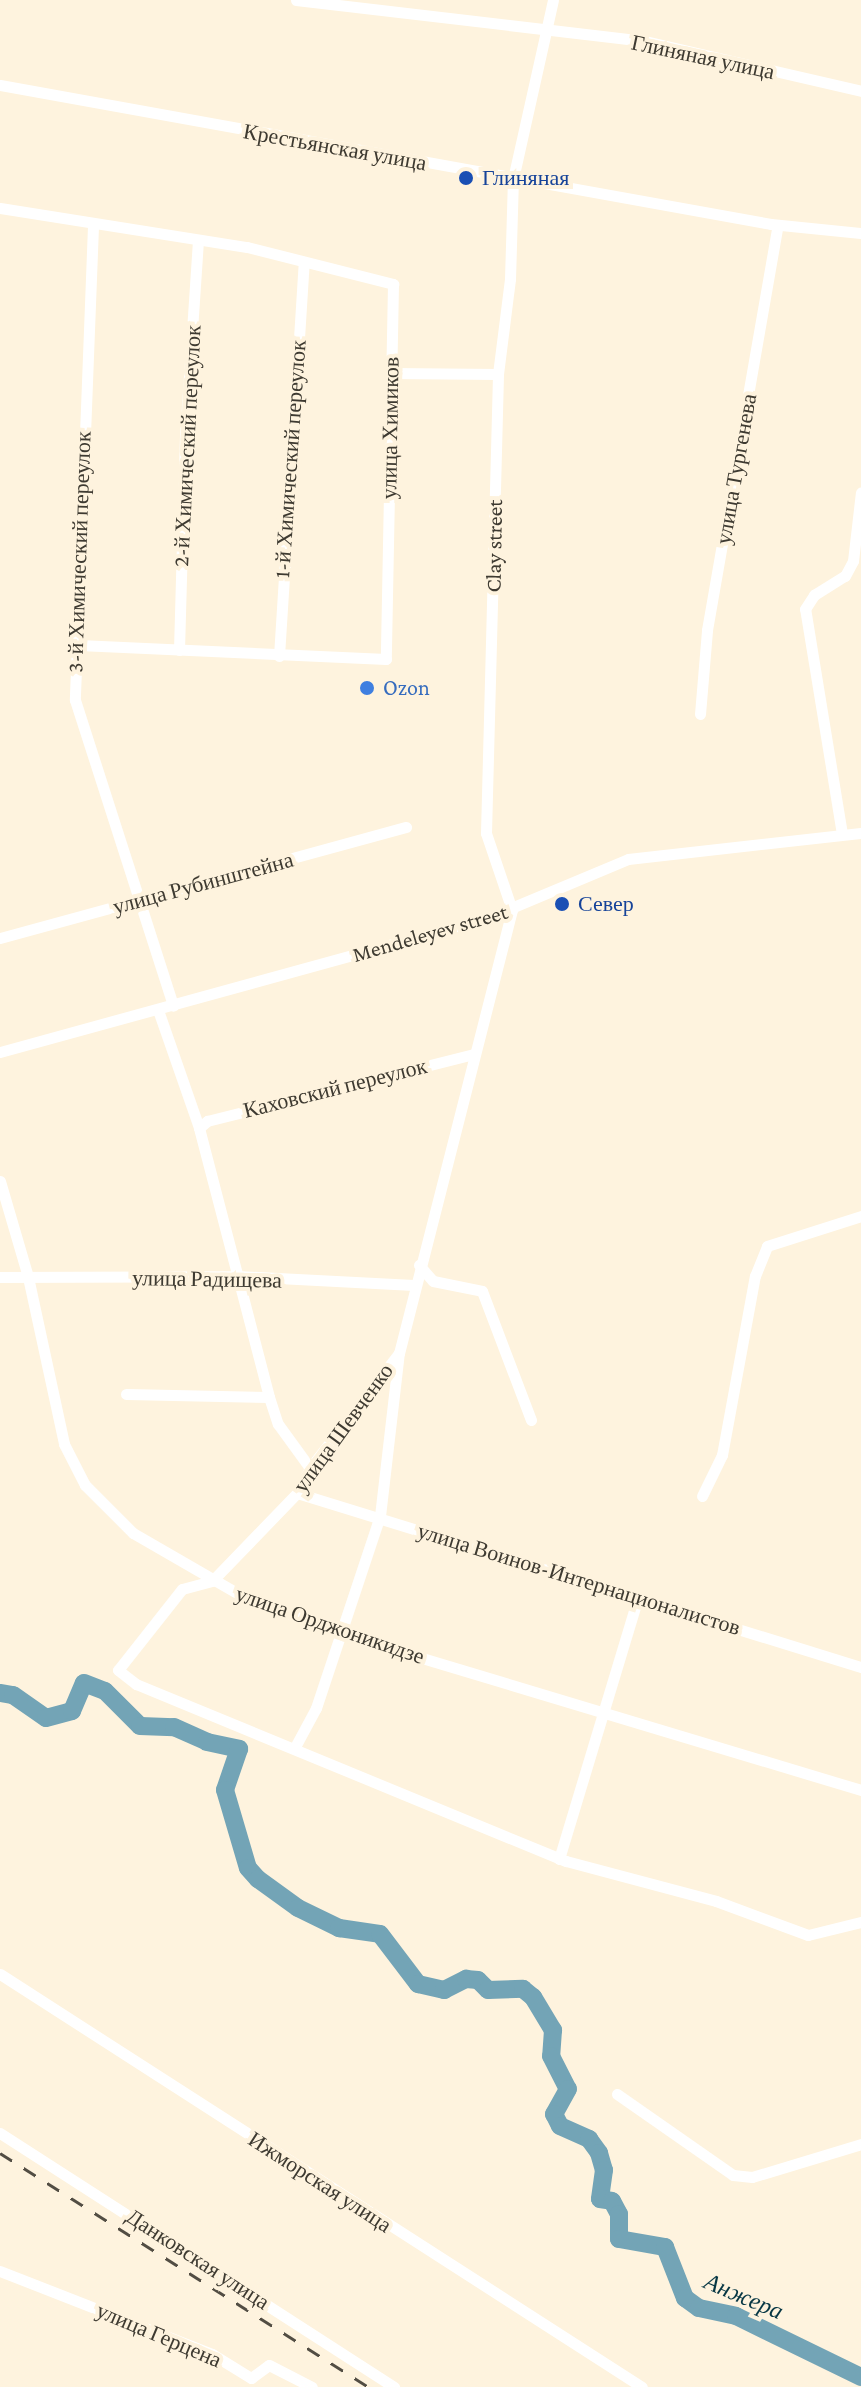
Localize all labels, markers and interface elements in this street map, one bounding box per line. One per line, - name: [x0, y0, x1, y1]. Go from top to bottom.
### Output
- street label: Глиняная улица: [629, 29, 777, 85]
- street label: Крестьянская улица: [241, 118, 429, 176]
- place label: Глиняная: [482, 165, 569, 191]
- marker: Глиняная: [457, 169, 475, 187]
- street label: 2-й Химический переулок: [167, 325, 207, 567]
- street label: 1-й Химический переулок: [269, 339, 311, 579]
- street label: улица Химиков: [376, 356, 404, 500]
- street label: улица Тургенева: [710, 392, 762, 546]
- street label: 3-й Химический переулок: [62, 431, 96, 673]
- street label: Clay street: [480, 499, 508, 593]
- place label: Ozon: [383, 675, 430, 701]
- marker: Ozon: [358, 679, 376, 697]
- street label: улица Рубинштейна: [110, 846, 296, 920]
- place label: Север: [578, 891, 634, 917]
- marker: Север: [553, 895, 571, 913]
- street label: Mendeleyev street: [349, 898, 511, 968]
- street label: Каховский переулок: [241, 1052, 429, 1124]
- street label: улица Радищева: [132, 1264, 282, 1294]
- street label: улица Шевченко: [287, 1358, 399, 1498]
- street label: улица Воинов-Интернационалистов: [414, 1517, 744, 1641]
- street label: улица Орджоникидзе: [232, 1580, 428, 1670]
- street label: Ижморская улица: [243, 2126, 397, 2238]
- street label: Данковская улица: [121, 2203, 275, 2315]
- water label: Анжера: [700, 2266, 788, 2326]
- street label: улица Герцена: [92, 2297, 226, 2373]

